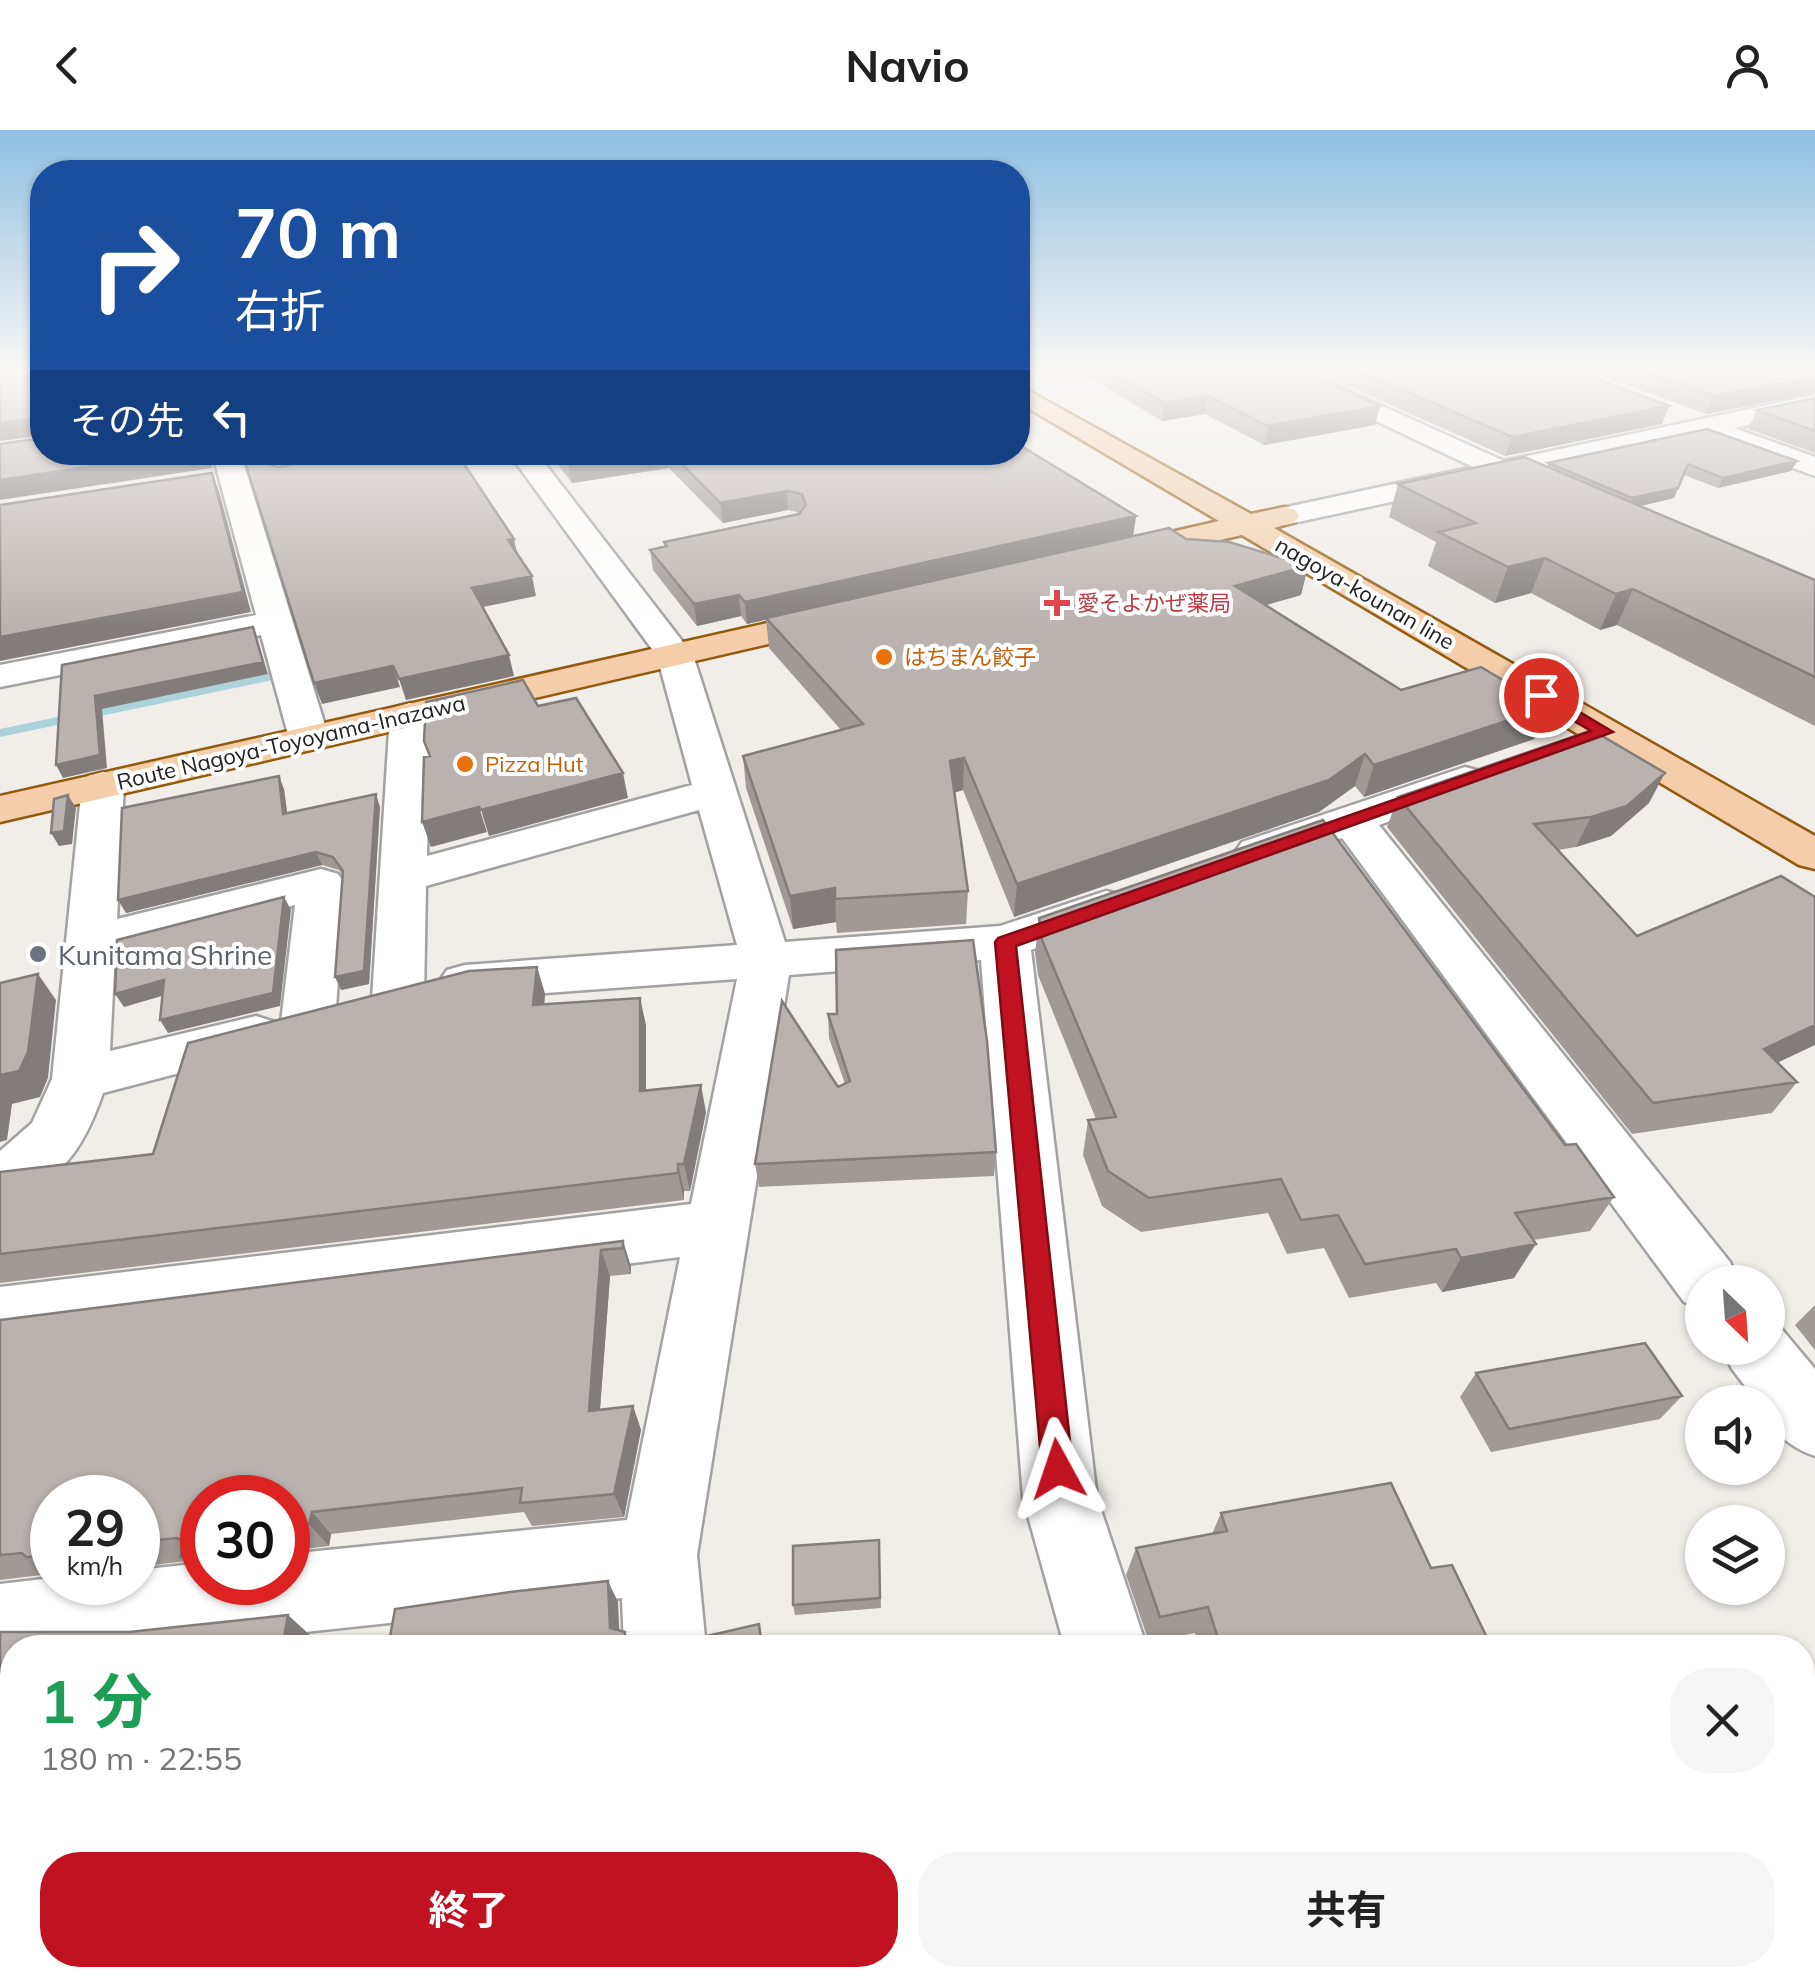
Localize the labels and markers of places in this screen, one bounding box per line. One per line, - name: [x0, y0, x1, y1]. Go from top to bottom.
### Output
- place label: 愛そよかぜ薬局: [1077, 589, 1231, 617]
- marker: 愛そよかぜ薬局: [1046, 592, 1068, 614]
- place label: はちまん餃子: [904, 643, 1036, 671]
- marker: はちまん餃子: [873, 646, 895, 668]
- pin: [1499, 653, 1584, 738]
- place label: Pizza Hut: [485, 750, 584, 778]
- marker: Pizza Hut: [454, 753, 476, 775]
- place label: Kunitama Shrine: [58, 937, 272, 972]
- marker: Kunitama Shrine: [27, 943, 49, 965]

